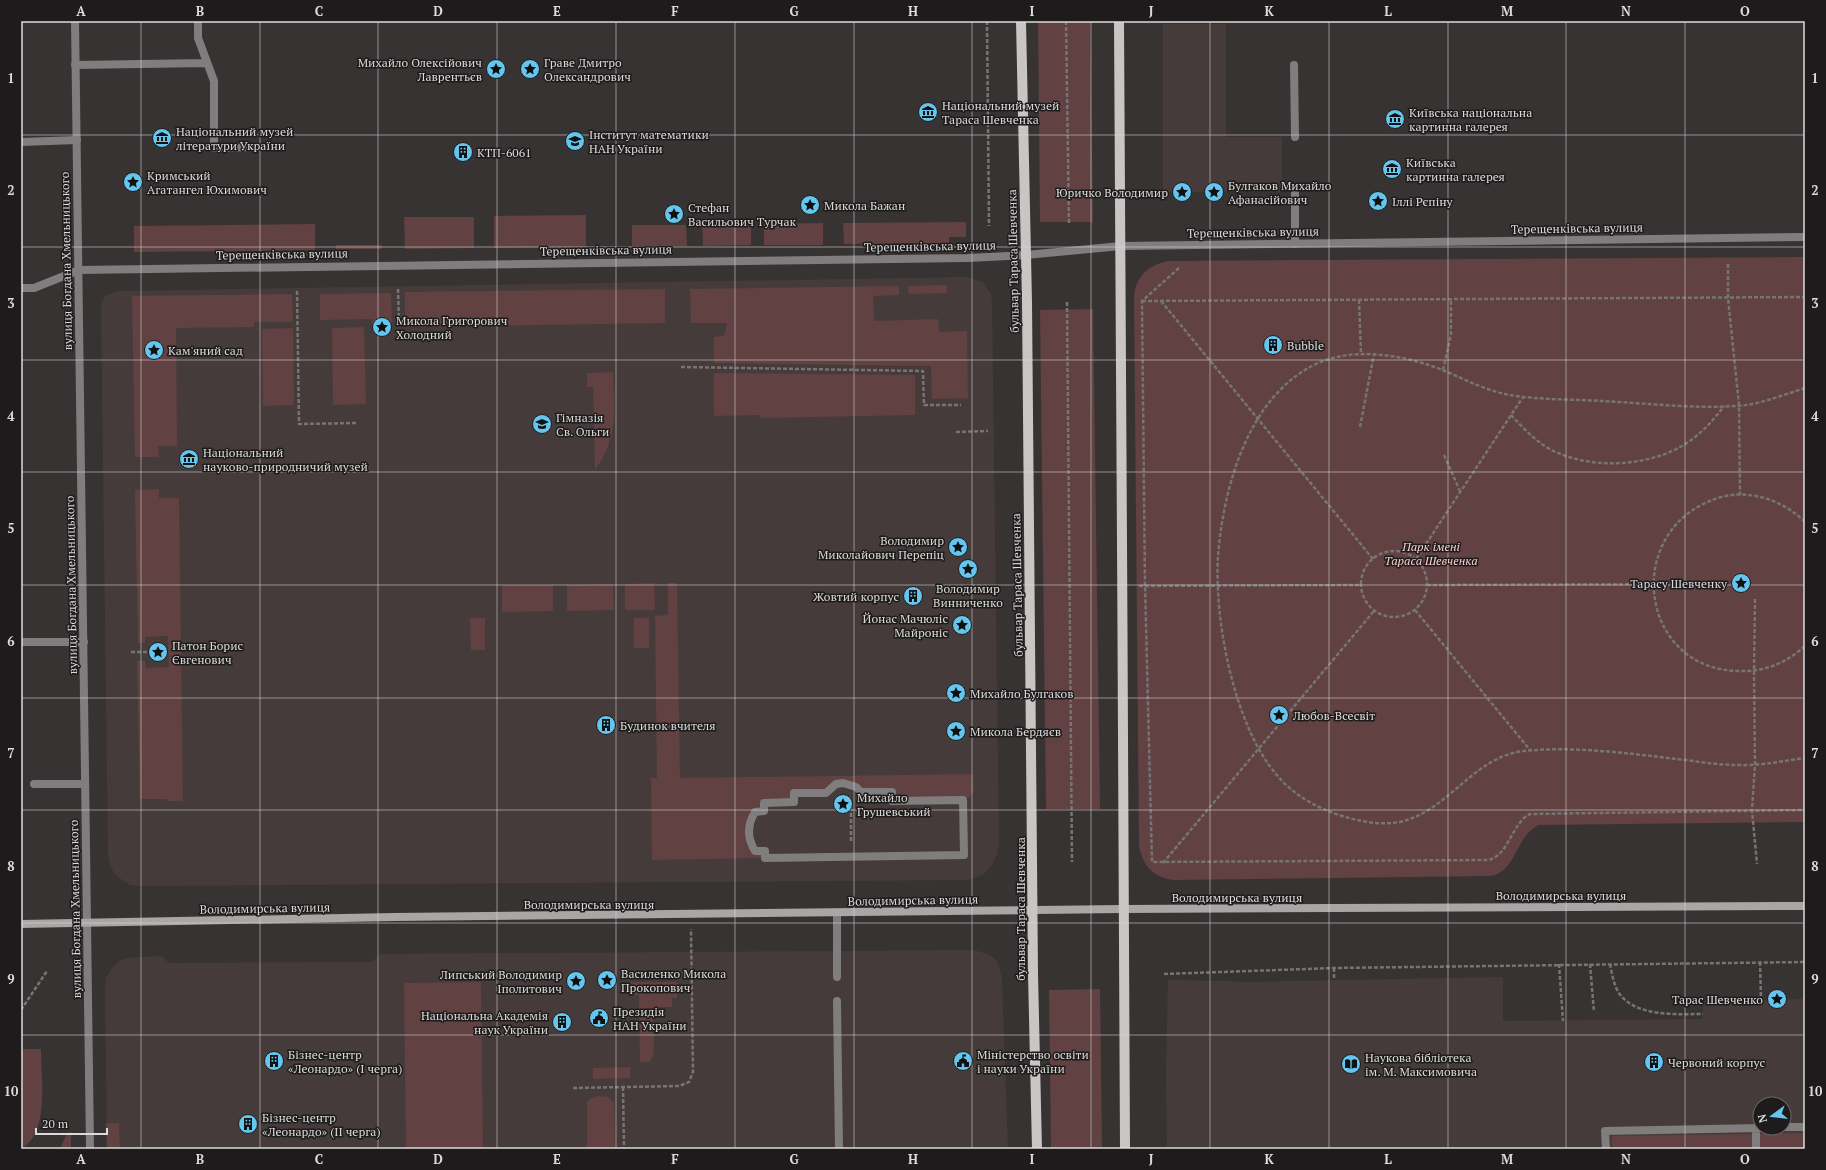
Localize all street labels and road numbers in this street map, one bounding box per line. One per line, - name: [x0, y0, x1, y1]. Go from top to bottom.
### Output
- street label: вулиця Богдана Хмельницького: [57, 171, 75, 350]
- street label: бульвар Тараса Шевченка: [1004, 189, 1022, 333]
- street label: Терещенківська вулиця: [1511, 219, 1643, 237]
- street label: Терещенківська вулиця: [1187, 223, 1319, 241]
- street label: Терещенківська вулиця: [864, 237, 996, 255]
- street label: Терещенківська вулиця: [540, 241, 672, 259]
- street label: Терещенківська вулиця: [216, 245, 348, 263]
- street label: вулиця Богдана Хмельницького: [62, 495, 80, 674]
- street label: бульвар Тараса Шевченка: [1008, 513, 1026, 657]
- street label: вулиця Богдана Хмельницького: [66, 819, 84, 998]
- street label: бульвар Тараса Шевченка: [1013, 837, 1028, 981]
- street label: Володимирська вулиця: [1496, 888, 1626, 903]
- street label: Володимирська вулиця: [1172, 890, 1302, 905]
- street label: Володимирська вулиця: [848, 891, 978, 909]
- street label: Володимирська вулиця: [524, 897, 654, 912]
- street label: Володимирська вулиця: [200, 899, 330, 917]

